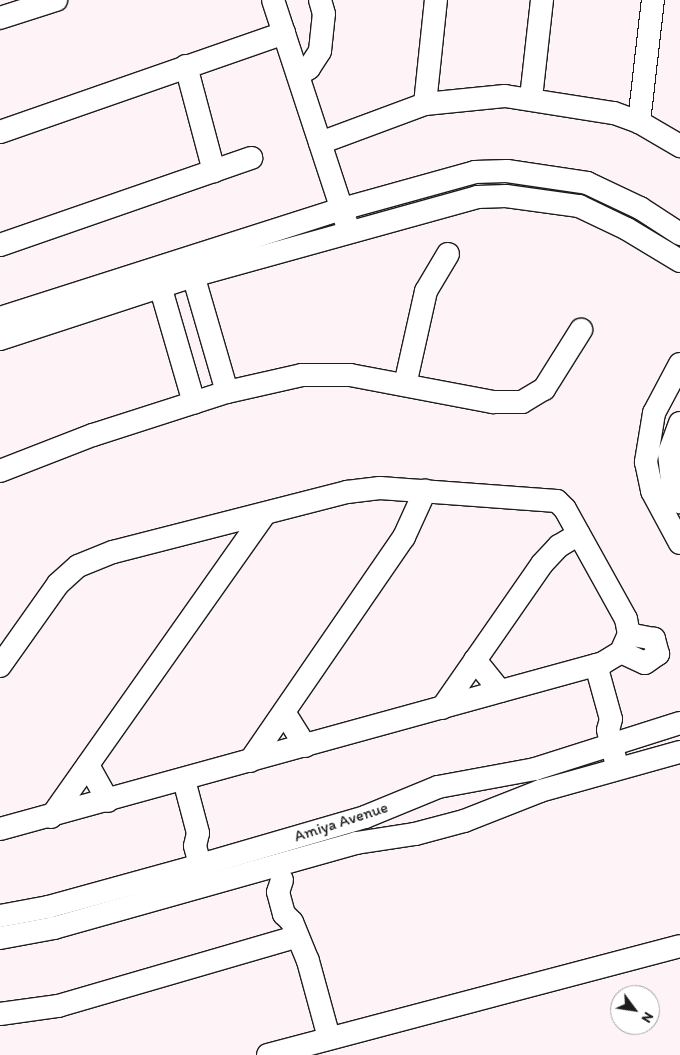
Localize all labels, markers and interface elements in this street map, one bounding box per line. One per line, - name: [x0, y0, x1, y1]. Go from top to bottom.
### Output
- street label: Amiya Avenue: [292, 798, 390, 846]
- north arrow: [610, 985, 660, 1035]
- text: N: [638, 1009, 657, 1026]

